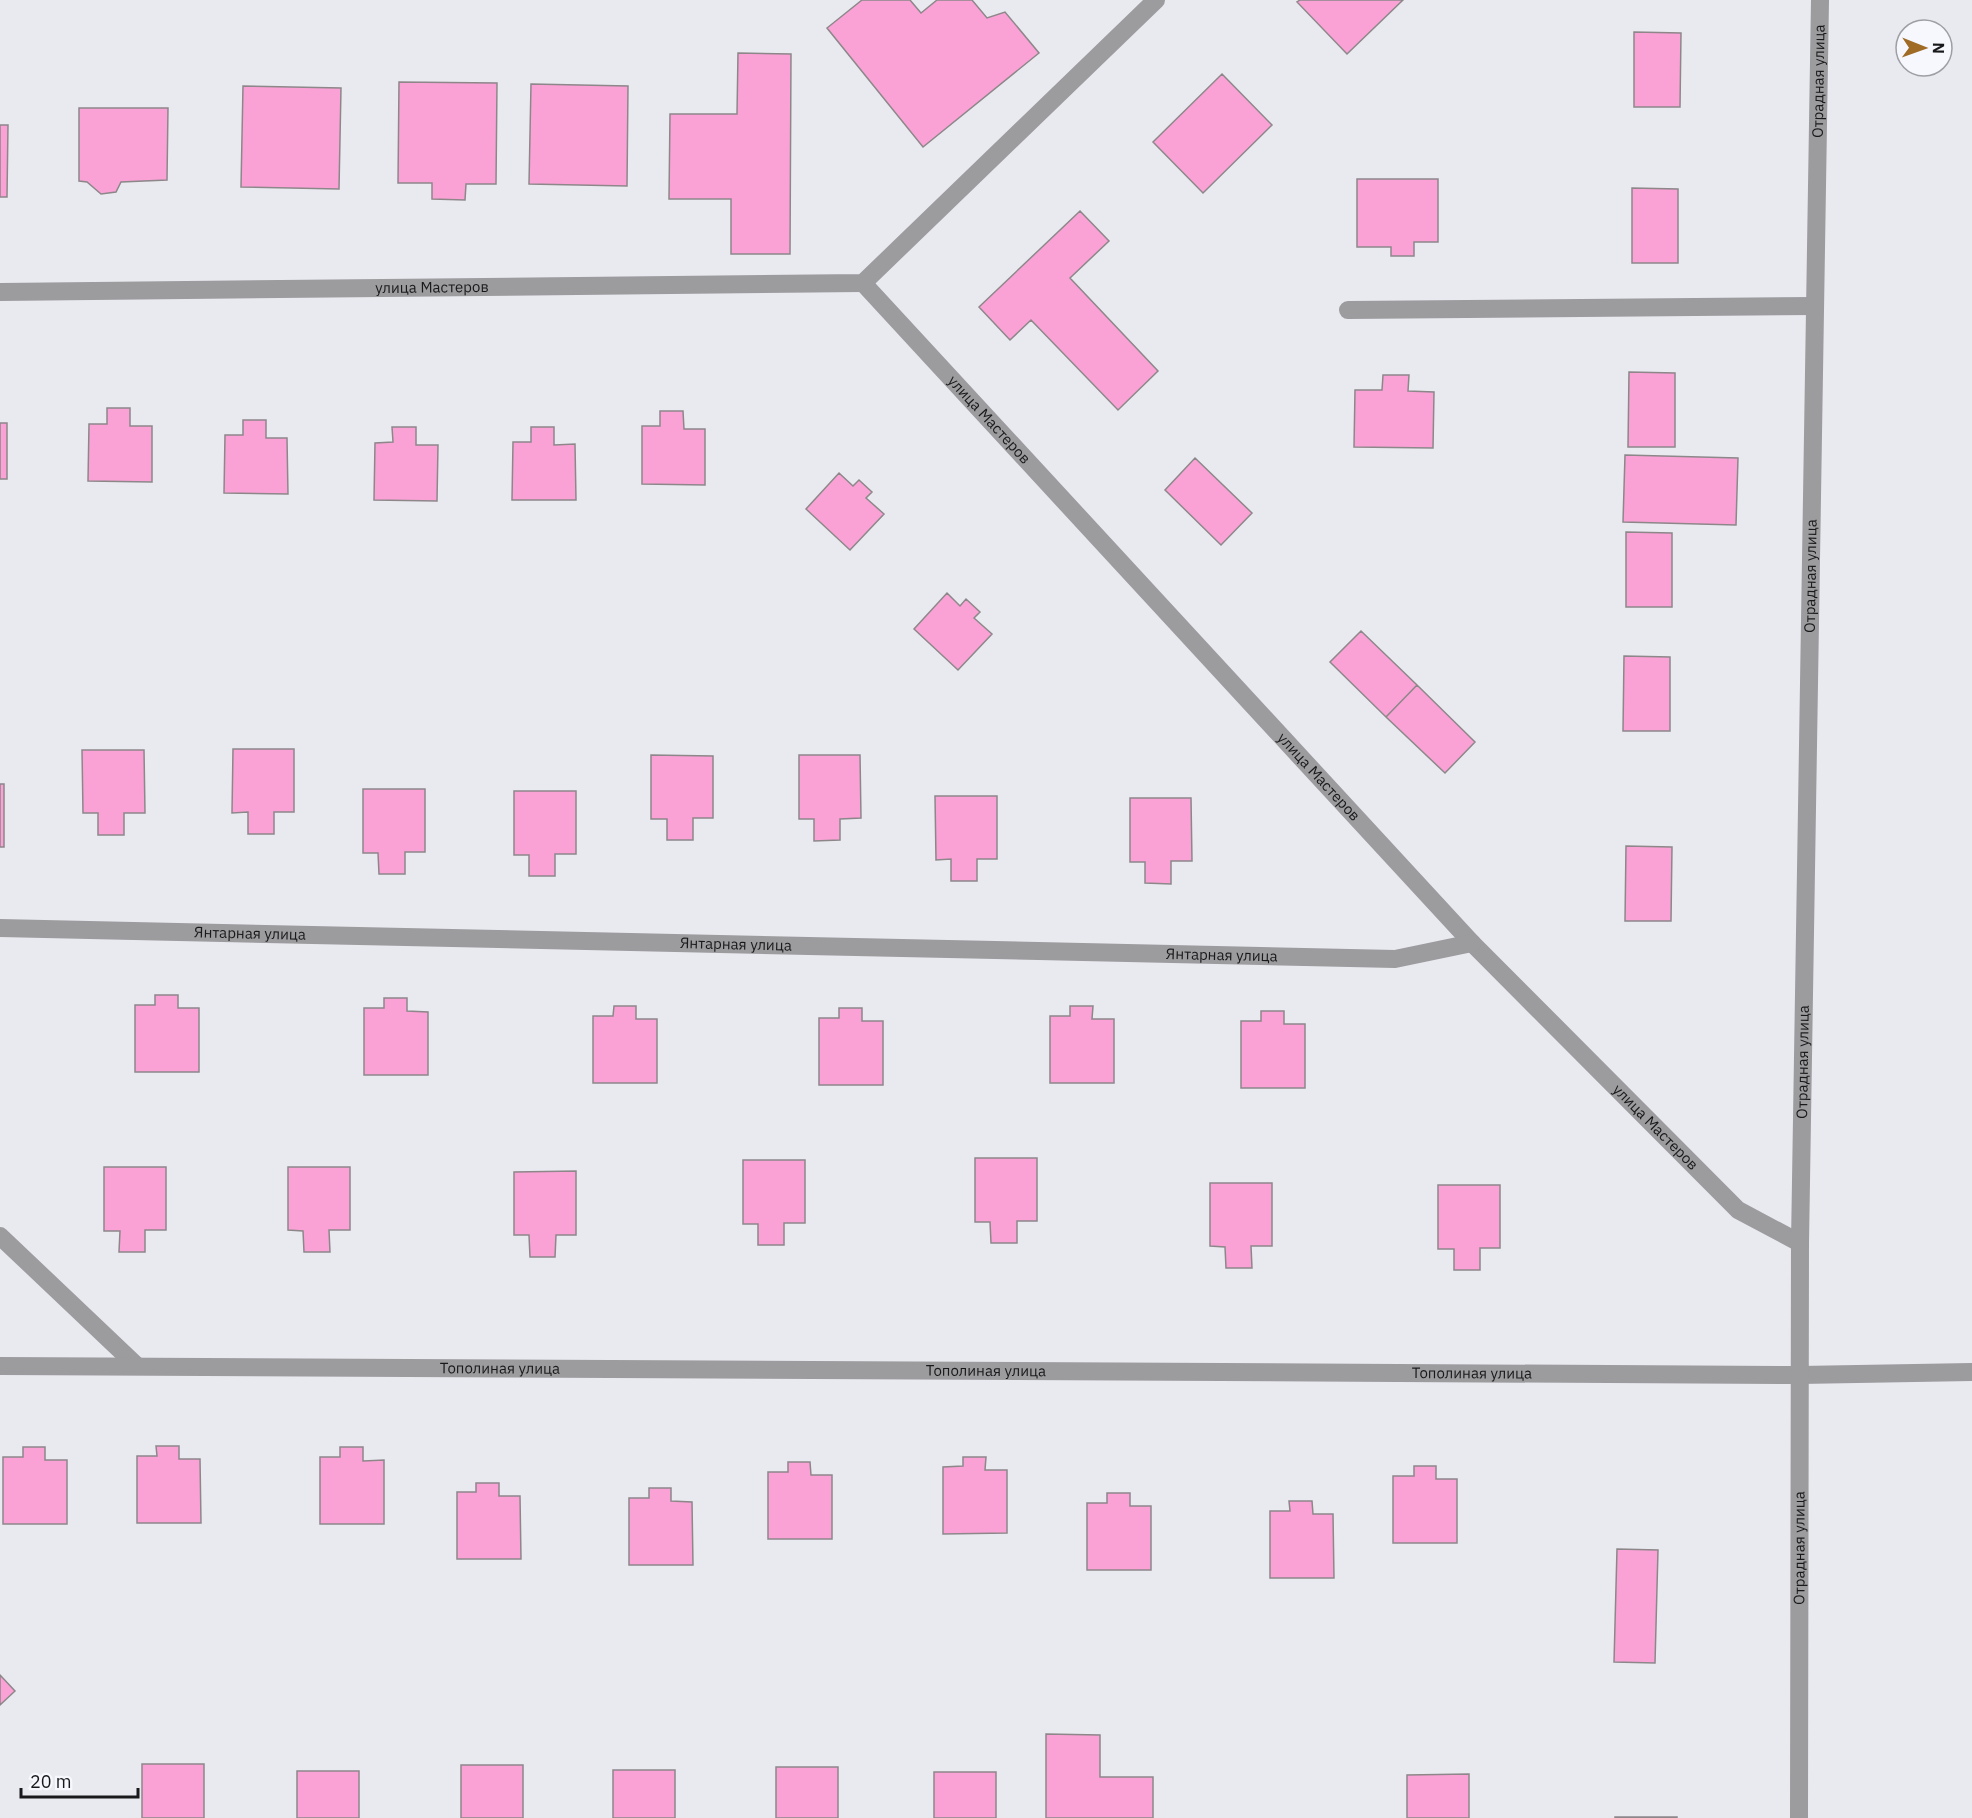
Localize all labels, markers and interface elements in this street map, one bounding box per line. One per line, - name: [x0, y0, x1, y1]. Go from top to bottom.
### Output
- north arrow: [1894, 18, 1954, 78]
- street label: Отрадная улица: [1808, 24, 1829, 138]
- text: N: [1929, 42, 1949, 54]
- street label: улица Мастеров: [375, 277, 489, 297]
- street label: улица Мастеров: [944, 371, 1035, 468]
- street label: Отрадная улица: [1800, 519, 1821, 633]
- street label: улица Мастеров: [1274, 728, 1365, 825]
- street label: Янтарная улица: [194, 922, 306, 944]
- street label: Янтарная улица: [680, 933, 792, 955]
- street label: Янтарная улица: [1165, 944, 1278, 965]
- street label: Отрадная улица: [1792, 1005, 1813, 1119]
- street label: улица Мастеров: [1609, 1080, 1703, 1174]
- street label: Тополиная улица: [440, 1358, 560, 1378]
- street label: Тополиная улица: [926, 1361, 1046, 1380]
- street label: Тополиная улица: [1412, 1363, 1532, 1383]
- street label: Отрадная улица: [1789, 1491, 1809, 1605]
- scale bar: [21, 1761, 138, 1799]
- text: 20 m: [30, 1770, 72, 1793]

